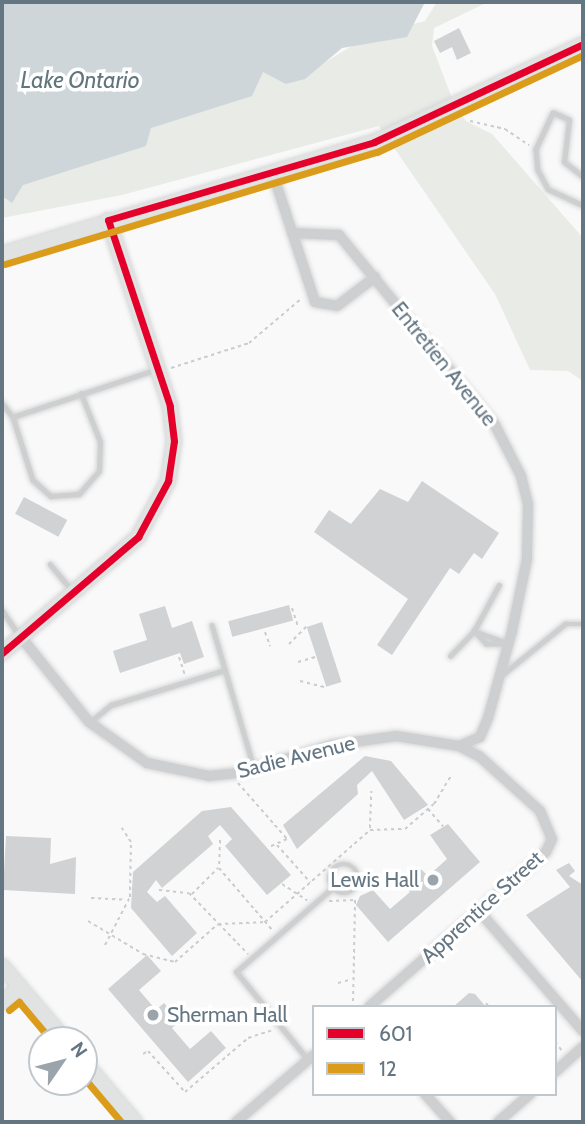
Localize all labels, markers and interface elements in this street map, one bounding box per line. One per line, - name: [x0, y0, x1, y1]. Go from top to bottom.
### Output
- water label: Lake Ontario: [21, 66, 139, 94]
- street label: Entretien Avenue: [386, 297, 502, 431]
- street label: Sadie Avenue: [234, 730, 358, 784]
- street label: Apprentice Street: [416, 846, 548, 968]
- place label: Lewis Hall: [330, 867, 419, 893]
- marker: Lewis Hall: [425, 872, 441, 888]
- place label: Sherman Hall: [167, 1002, 287, 1028]
- legend: [312, 1005, 557, 1096]
- marker: Sherman Hall: [145, 1007, 161, 1023]
- text: 601: [379, 1021, 412, 1046]
- north arrow: [28, 1026, 98, 1096]
- text: N: [66, 1038, 92, 1062]
- text: 12: [379, 1056, 397, 1081]

